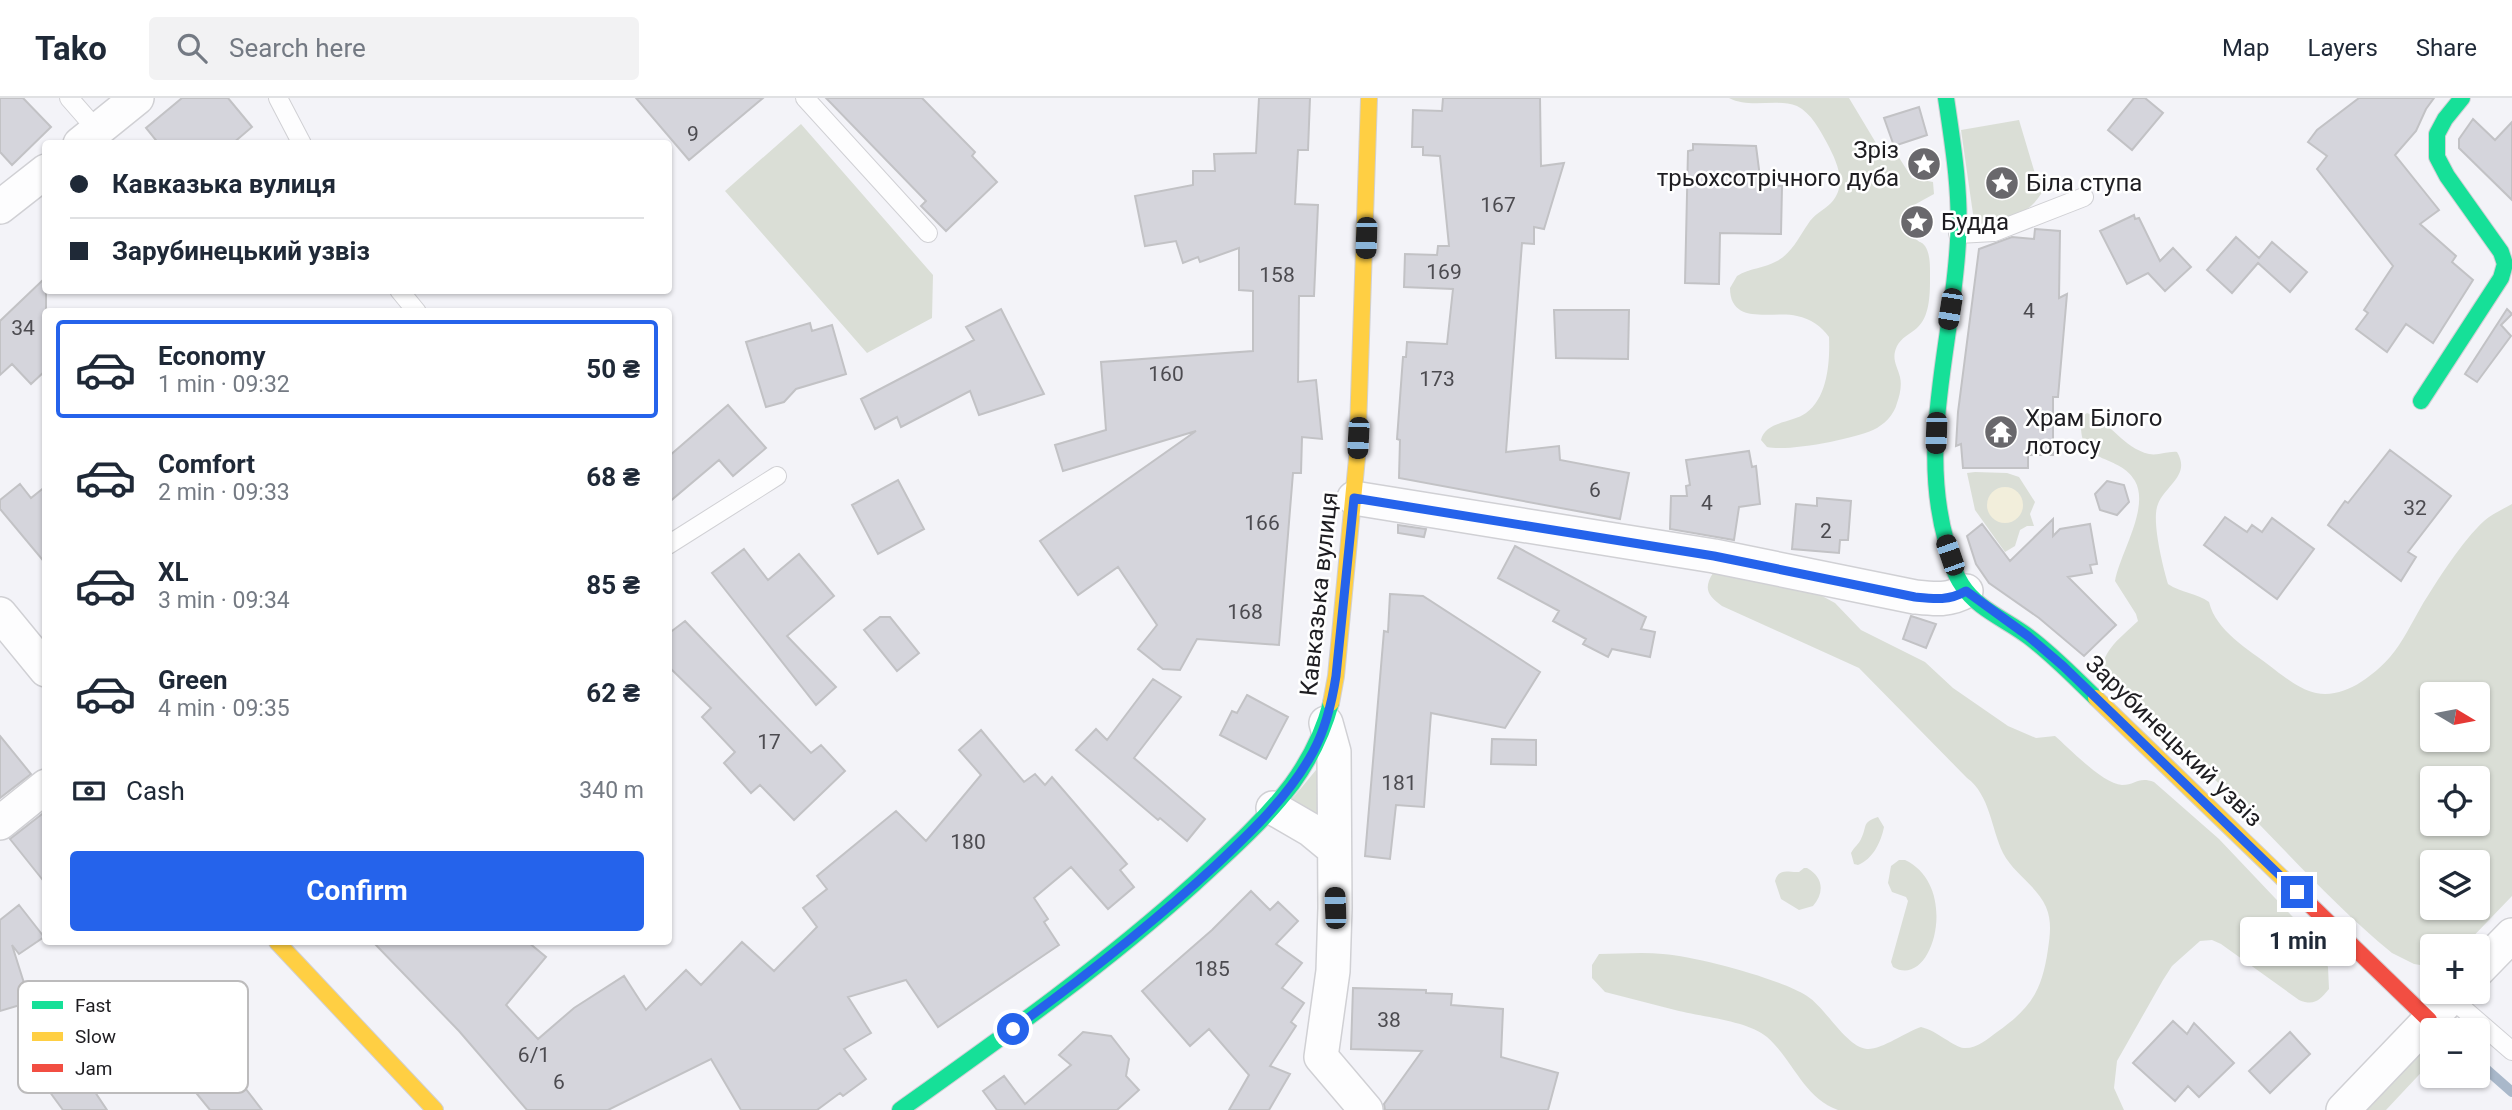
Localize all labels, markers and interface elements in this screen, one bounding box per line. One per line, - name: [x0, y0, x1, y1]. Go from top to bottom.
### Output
- search box: [149, 17, 639, 80]
- text: Tako: [35, 29, 107, 68]
- icon: search: [173, 29, 211, 67]
- text: Search here: [229, 33, 366, 63]
- text: Map: [2222, 34, 2270, 62]
- text: Layers: [2308, 34, 2378, 62]
- text: Share: [2416, 34, 2477, 62]
- house number: 9: [687, 122, 699, 146]
- place label: Зріз трьохсотрічного дуба: [1657, 136, 1899, 192]
- place icon: Зріз трьохсотрічного дуба: [1905, 145, 1943, 183]
- place icon: Біла ступа: [1983, 164, 2021, 202]
- text: Кавказька вулиця: [112, 169, 336, 199]
- place label: Біла ступа: [2026, 169, 2142, 197]
- house number: 167: [1480, 193, 1516, 217]
- place icon: Будда: [1898, 203, 1936, 241]
- place label: Будда: [1941, 208, 2009, 236]
- car: [1355, 217, 1378, 259]
- text: Зарубинецький узвіз: [112, 236, 370, 266]
- house number: 169: [1426, 260, 1462, 284]
- house number: 158: [1259, 263, 1295, 287]
- car: [1937, 287, 1964, 331]
- house number: 4: [2023, 299, 2035, 323]
- house number: 34: [11, 316, 35, 340]
- icon: car: [74, 338, 137, 401]
- text: Economy: [158, 341, 265, 371]
- text: 50 ₴: [586, 354, 640, 384]
- house number: 160: [1148, 362, 1184, 386]
- house number: 173: [1419, 367, 1455, 391]
- text: 1 min · 09:32: [158, 371, 290, 398]
- place label: Храм Білого лотосу: [2025, 404, 2162, 460]
- car: [1925, 412, 1948, 454]
- temple icon: Храм Білого лотосу: [1982, 413, 2020, 451]
- car: [1347, 416, 1370, 460]
- icon: car: [74, 446, 137, 509]
- text: Comfort: [158, 449, 255, 479]
- text: 68 ₴: [586, 462, 640, 492]
- house number: 6: [1589, 478, 1601, 502]
- text: 2 min · 09:33: [158, 479, 290, 506]
- street label: Кавказька вулиця: [1294, 491, 1344, 697]
- house number: 4: [1701, 491, 1713, 515]
- house number: 32: [2403, 496, 2427, 520]
- house number: 166: [1244, 511, 1280, 535]
- house number: 2: [1820, 519, 1832, 543]
- car: [1934, 532, 1967, 578]
- icon: car: [74, 554, 137, 617]
- text: XL: [158, 557, 189, 587]
- text: 85 ₴: [586, 570, 640, 600]
- text: 3 min · 09:34: [158, 587, 290, 614]
- house number: 168: [1227, 600, 1263, 624]
- street label: Зарубинецький узвіз: [2080, 649, 2268, 833]
- icon: car: [74, 662, 137, 725]
- text: Green: [158, 665, 228, 695]
- text: 62 ₴: [586, 678, 640, 708]
- north arrow: [2420, 682, 2490, 752]
- map controls: [2420, 682, 2490, 1088]
- text: 4 min · 09:35: [158, 695, 290, 722]
- house number: 17: [757, 730, 781, 754]
- button: locate: [2420, 766, 2490, 836]
- house number: 181: [1381, 771, 1417, 795]
- icon: cash: [70, 772, 108, 810]
- text: Cash: [126, 776, 185, 806]
- text: 340 m: [579, 777, 644, 804]
- house number: 180: [950, 830, 986, 854]
- button: layers: [2420, 850, 2490, 920]
- button: Confirm: [70, 851, 644, 931]
- route end: [2281, 876, 2313, 908]
- car: [1324, 887, 1347, 929]
- callout: 1 min: [2239, 916, 2355, 966]
- text: 1 min: [2269, 928, 2327, 955]
- button: +: [2420, 934, 2490, 1004]
- house number: 185: [1194, 957, 1230, 981]
- legend: [18, 981, 248, 1093]
- text: Fast: [75, 994, 112, 1017]
- house number: 38: [1377, 1008, 1401, 1032]
- route start: [997, 1013, 1029, 1045]
- button: −: [2420, 1018, 2490, 1088]
- text: Slow: [75, 1025, 116, 1048]
- house number: 6/1: [518, 1043, 550, 1067]
- text: Jam: [75, 1057, 112, 1080]
- house number: 6: [553, 1070, 565, 1094]

